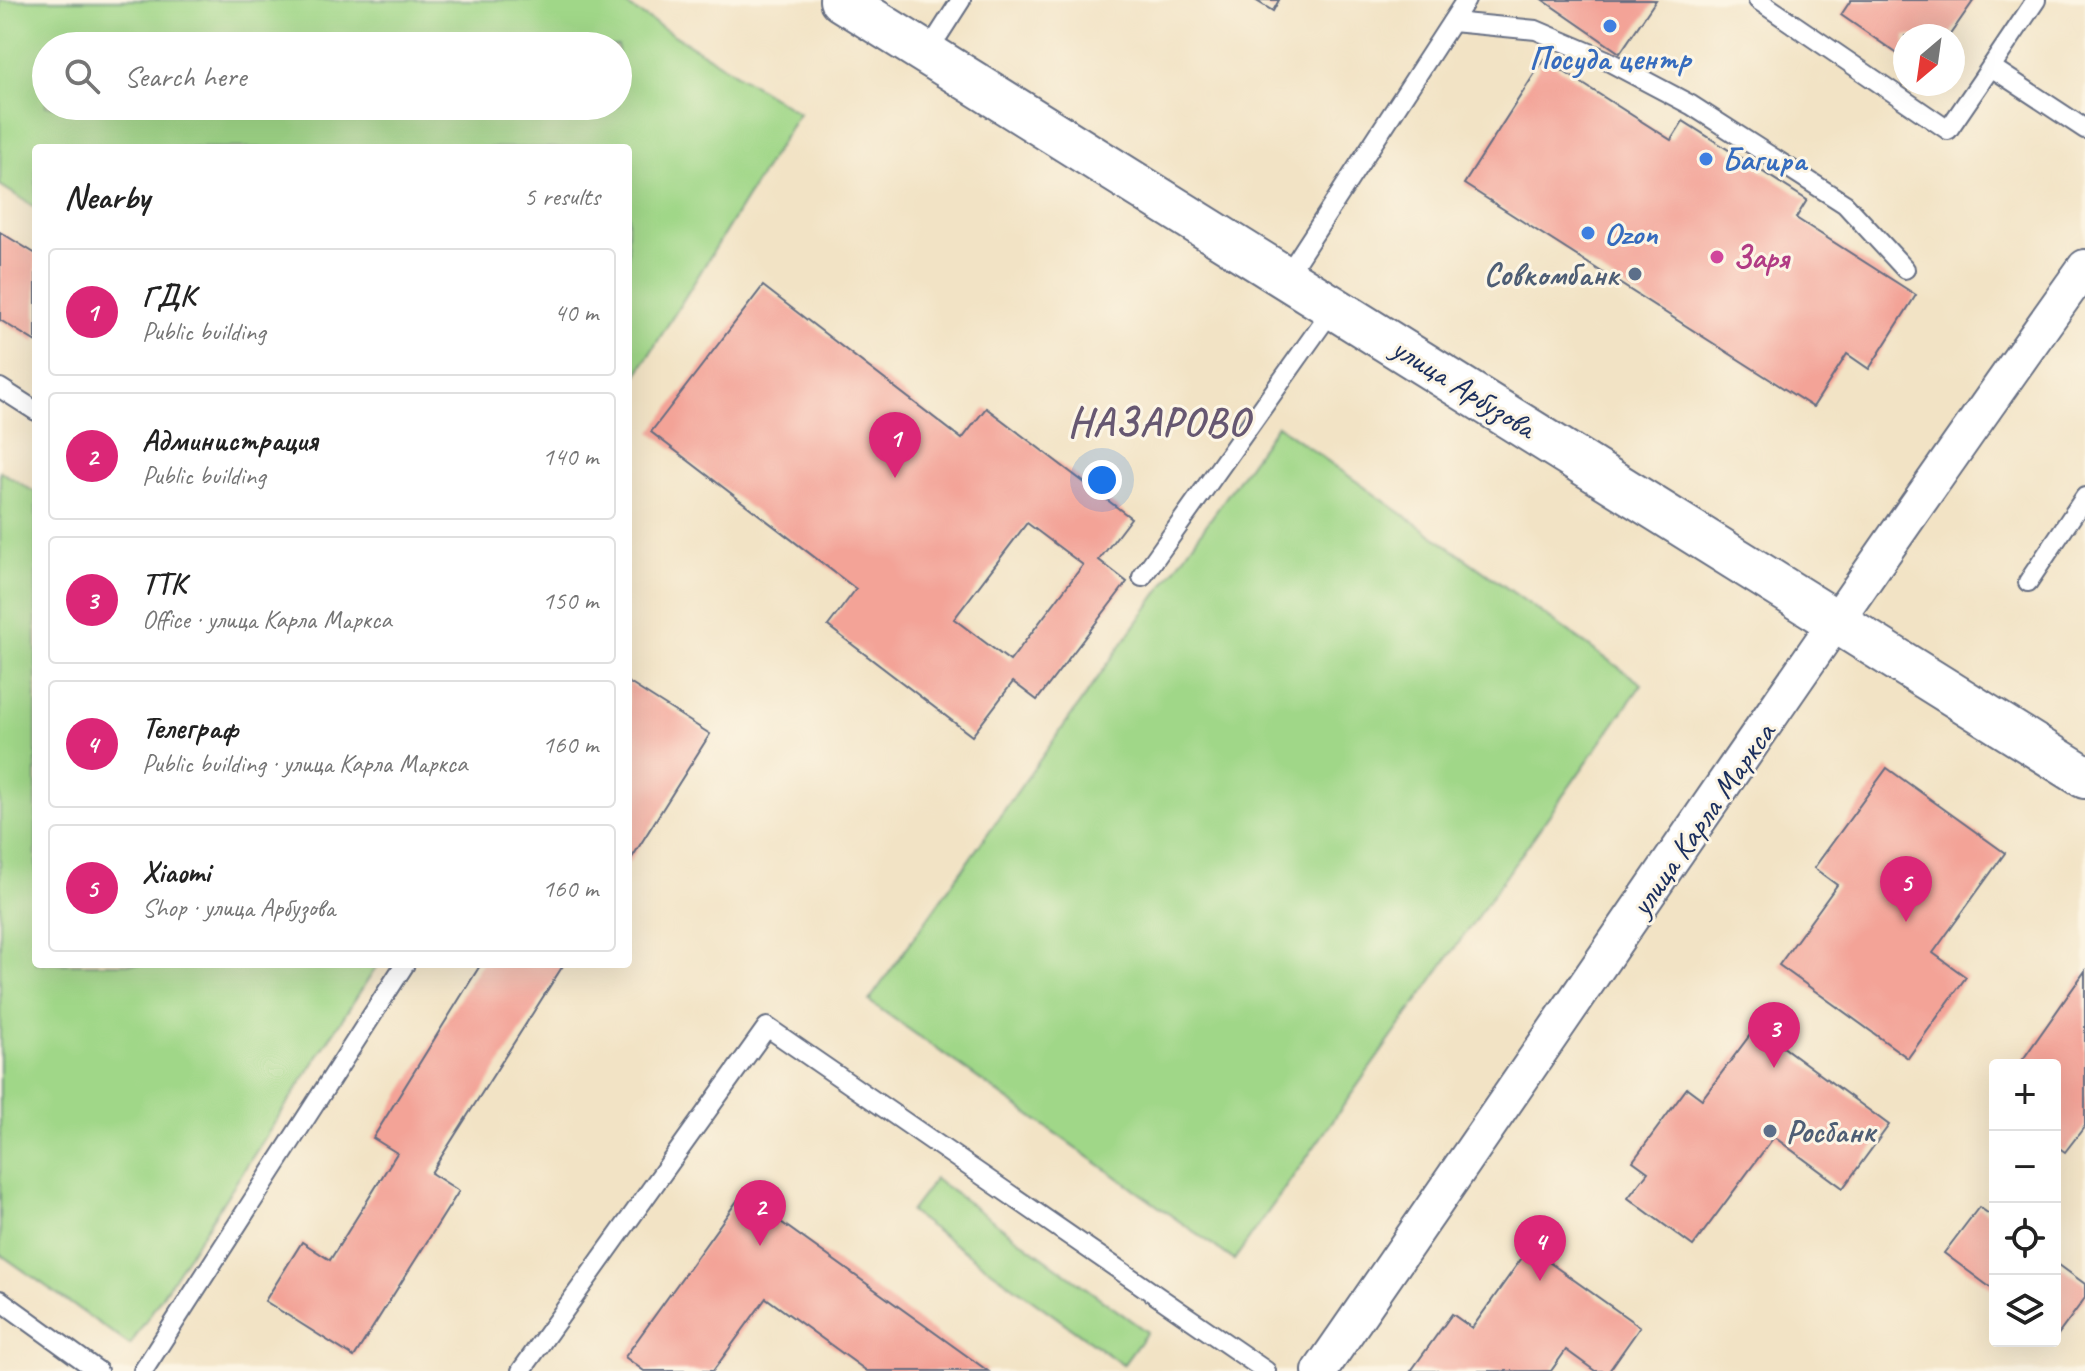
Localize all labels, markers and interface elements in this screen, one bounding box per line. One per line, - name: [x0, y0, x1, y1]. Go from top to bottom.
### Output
- marker: Посуда центр: [1601, 17, 1619, 35]
- north arrow: [1893, 24, 1965, 96]
- search box: [32, 32, 632, 120]
- place label: Посуда центр: [1529, 38, 1693, 79]
- icon: search: [60, 54, 104, 98]
- text: Search here: [124, 57, 246, 95]
- place label: Багира: [1722, 139, 1809, 180]
- marker: Багира: [1697, 150, 1715, 168]
- text: Nearby: [64, 175, 150, 218]
- text: 5 results: [524, 180, 600, 213]
- place label: Ozon: [1604, 213, 1659, 254]
- marker: Ozon: [1579, 224, 1597, 242]
- place label: Заря: [1733, 237, 1791, 278]
- marker: Заря: [1708, 248, 1726, 266]
- place label: Совкомбанк: [1484, 254, 1621, 295]
- marker: Совкомбанк: [1626, 265, 1644, 283]
- text: ГДК: [142, 277, 196, 315]
- text: 1: [86, 296, 98, 329]
- text: 40 m: [554, 296, 598, 329]
- text: Public building: [142, 315, 265, 348]
- street label: улица Арбузова: [1383, 326, 1546, 449]
- district label: НАЗАРОВО: [1068, 397, 1253, 447]
- pin: 1: [869, 412, 921, 478]
- text: Администрация: [142, 421, 318, 459]
- text: 2: [86, 440, 98, 473]
- text: 140 m: [542, 440, 598, 473]
- text: Public building: [142, 459, 265, 492]
- your location: [1082, 460, 1122, 500]
- text: ТТК: [142, 565, 186, 603]
- text: 3: [86, 584, 98, 617]
- text: 150 m: [542, 584, 598, 617]
- text: Office · улица Карла Маркса: [142, 603, 392, 636]
- text: Телеграф: [142, 709, 238, 747]
- street label: улица Карла Маркса: [1619, 713, 1785, 926]
- text: 4: [86, 728, 98, 761]
- text: 160 m: [542, 728, 598, 761]
- text: Public building · улица Карла Маркса: [142, 747, 467, 780]
- text: Xiaomi: [142, 853, 210, 891]
- pin: 5: [1880, 856, 1932, 922]
- text: 5: [86, 872, 98, 905]
- text: 160 m: [542, 872, 598, 905]
- text: Shop · улица Арбузова: [142, 891, 335, 924]
- pin: 3: [1748, 1002, 1800, 1068]
- map controls: [1989, 1059, 2061, 1347]
- button: +: [1989, 1059, 2061, 1131]
- place label: Росбанк: [1786, 1111, 1878, 1152]
- marker: Росбанк: [1761, 1122, 1779, 1140]
- button: −: [1989, 1131, 2061, 1203]
- pin: 2: [734, 1180, 786, 1246]
- button: locate: [1989, 1203, 2061, 1275]
- pin: 4: [1514, 1215, 1566, 1281]
- button: layers: [1989, 1275, 2061, 1347]

